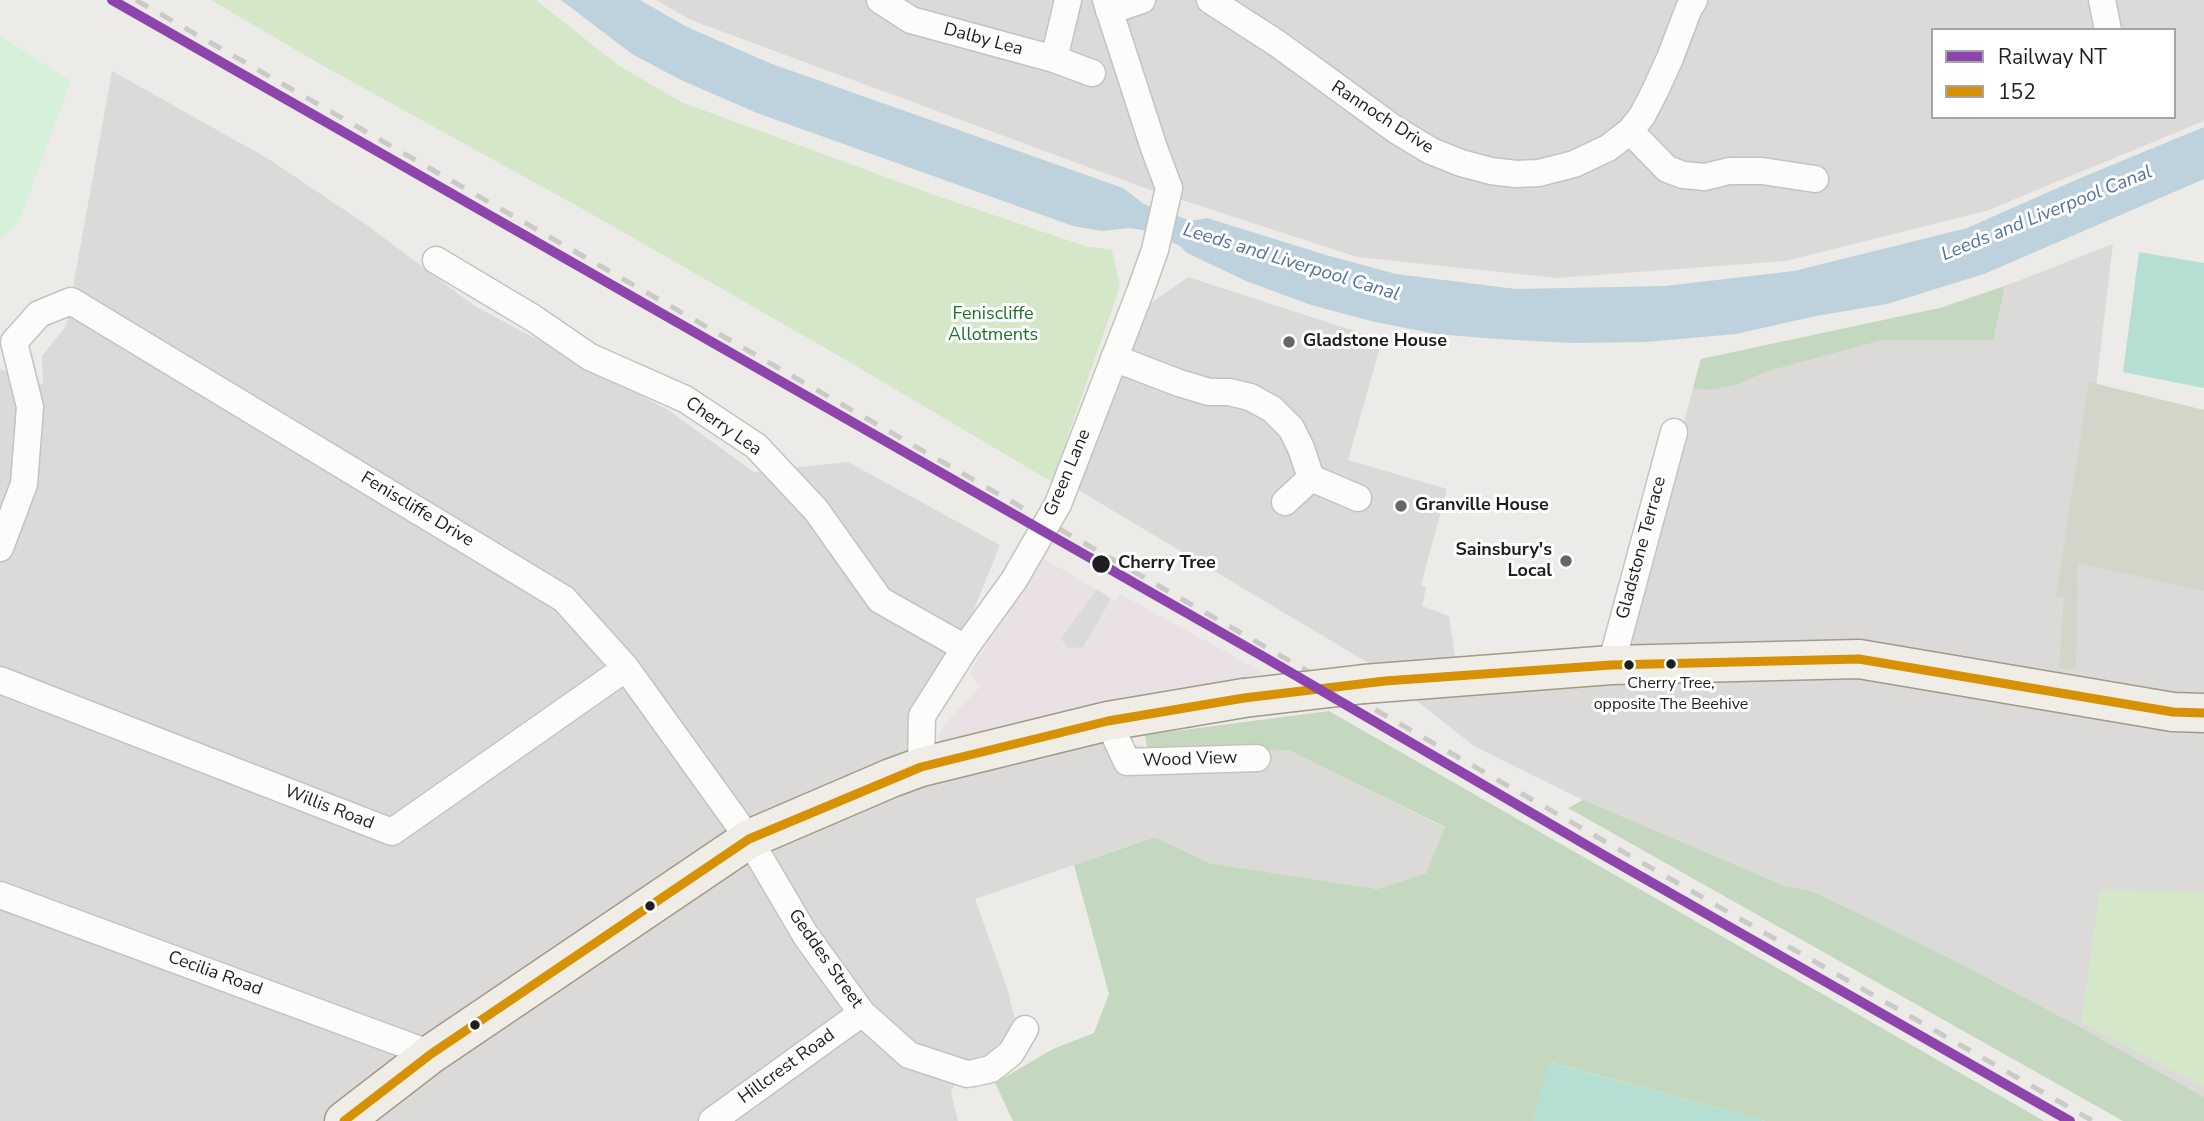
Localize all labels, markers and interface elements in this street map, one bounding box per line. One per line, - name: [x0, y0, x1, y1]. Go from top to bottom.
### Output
- street label: Dalby Lea: [941, 19, 1025, 61]
- legend: [1931, 28, 2176, 119]
- text: Railway NT: [1998, 43, 2107, 71]
- street label: Rannoch Drive: [1327, 77, 1437, 159]
- text: 152: [1998, 78, 2036, 106]
- water label: Leeds and Liverpool Canal: [1938, 161, 2156, 267]
- water label: Leeds and Liverpool Canal: [1180, 219, 1402, 307]
- park label: Feniscliffe Allotments: [948, 304, 1038, 346]
- place label: Gladstone House: [1303, 331, 1447, 353]
- marker: Gladstone House: [1281, 334, 1297, 350]
- street label: Cherry Lea: [681, 393, 765, 461]
- street label: Green Lane: [1040, 426, 1096, 520]
- street label: Feniscliffe Drive: [356, 468, 478, 552]
- street label: Gladstone Terrace: [1613, 474, 1671, 622]
- place label: Granville House: [1415, 495, 1549, 517]
- marker: Granville House: [1393, 498, 1409, 514]
- place label: Sainsbury's Local: [1455, 540, 1552, 582]
- marker: Cherry Tree: [1090, 553, 1112, 575]
- place label: Cherry Tree: [1118, 553, 1216, 575]
- marker: Sainsbury's Local: [1558, 553, 1574, 569]
- marker: Cherry Tree, opposite The Beehive: [1664, 657, 1678, 671]
- unlabelled marker: [1622, 658, 1636, 672]
- place label: Cherry Tree, opposite The Beehive: [1594, 674, 1748, 712]
- street label: Wood View: [1142, 748, 1238, 772]
- street label: Willis Road: [281, 781, 377, 835]
- unlabelled marker: [643, 899, 657, 913]
- street label: Geddes Street: [783, 905, 867, 1013]
- street label: Cecilia Road: [165, 947, 265, 1001]
- unlabelled marker: [468, 1018, 482, 1032]
- street label: Hillcrest Road: [735, 1025, 839, 1109]

